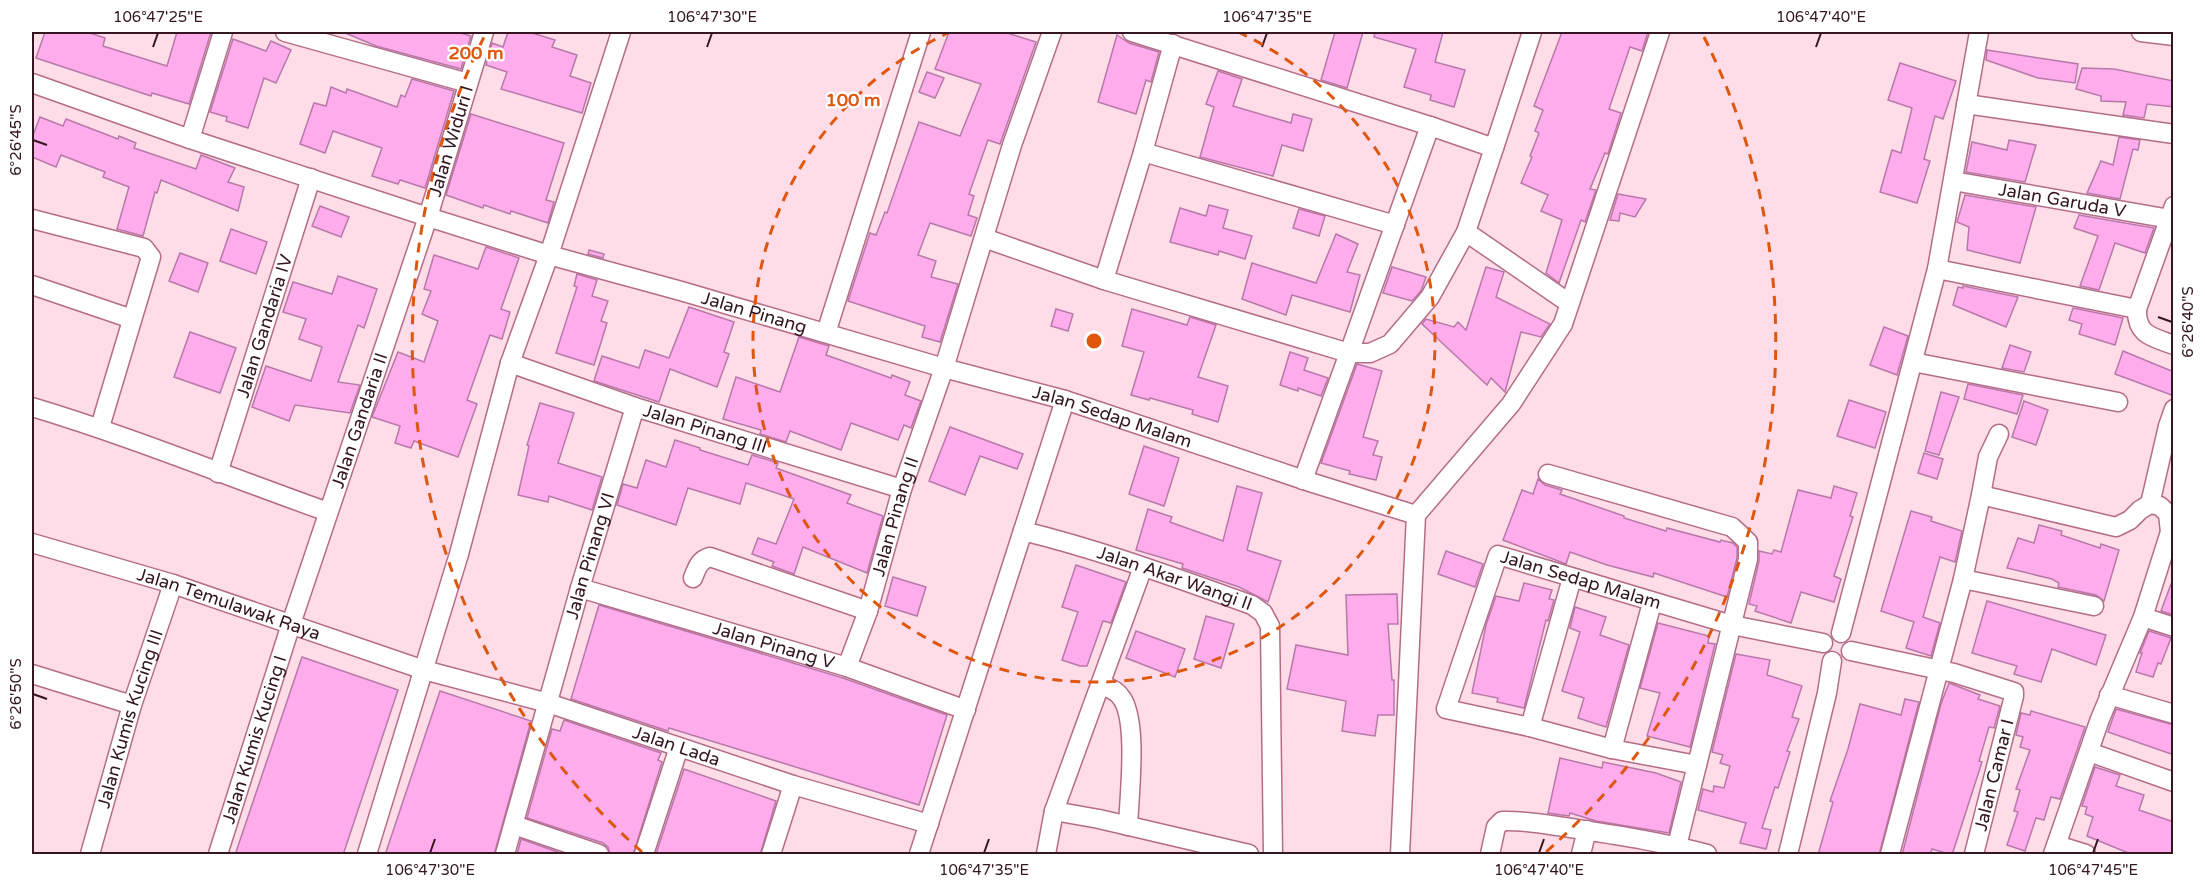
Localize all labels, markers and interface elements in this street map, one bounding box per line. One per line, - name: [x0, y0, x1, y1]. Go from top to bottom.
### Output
- text: 106°47'25"E: [113, 8, 203, 26]
- text: 106°47'30"E: [667, 8, 757, 26]
- text: 106°47'35"E: [1222, 8, 1312, 26]
- text: 106°47'40"E: [1776, 8, 1866, 26]
- text: 200 m: [448, 42, 504, 64]
- street label: Jalan Widuri I: [424, 83, 478, 199]
- text: 100 m: [825, 89, 881, 111]
- text: 6°26'45"S: [7, 104, 25, 176]
- street label: Jalan Garuda V: [1997, 178, 2128, 222]
- street label: Jalan Gandaria IV: [231, 251, 297, 400]
- text: 6°26'40"S: [2179, 286, 2197, 358]
- street label: Jalan Pinang: [699, 287, 809, 338]
- centre of rings: [1084, 331, 1104, 351]
- street label: Jalan Gandaria II: [326, 350, 392, 491]
- street label: Jalan Sedap Malam: [1030, 381, 1195, 453]
- street label: Jalan Pinang III: [640, 399, 770, 458]
- street label: Jalan Pinang II: [867, 454, 923, 579]
- street label: Jalan Pinang VI: [561, 490, 619, 622]
- street label: Jalan Akar Wangi II: [1094, 541, 1255, 615]
- street label: Jalan Sedap Malam: [1498, 545, 1664, 614]
- street label: Jalan Temulawak Raya: [135, 563, 323, 645]
- street label: Jalan Pinang V: [710, 617, 838, 674]
- street label: Jalan Kumis Kucing III: [92, 627, 168, 811]
- street label: Jalan Kumis Kucing I: [217, 653, 291, 827]
- text: 6°26'50"S: [7, 658, 25, 730]
- street label: Jalan Camar I: [1969, 717, 2019, 833]
- street label: Jalan Lada: [630, 721, 723, 771]
- text: 106°47'30"E: [385, 861, 475, 879]
- text: 106°47'35"E: [939, 861, 1029, 879]
- text: 106°47'40"E: [1494, 861, 1584, 879]
- text: 106°47'45"E: [2048, 861, 2138, 879]

